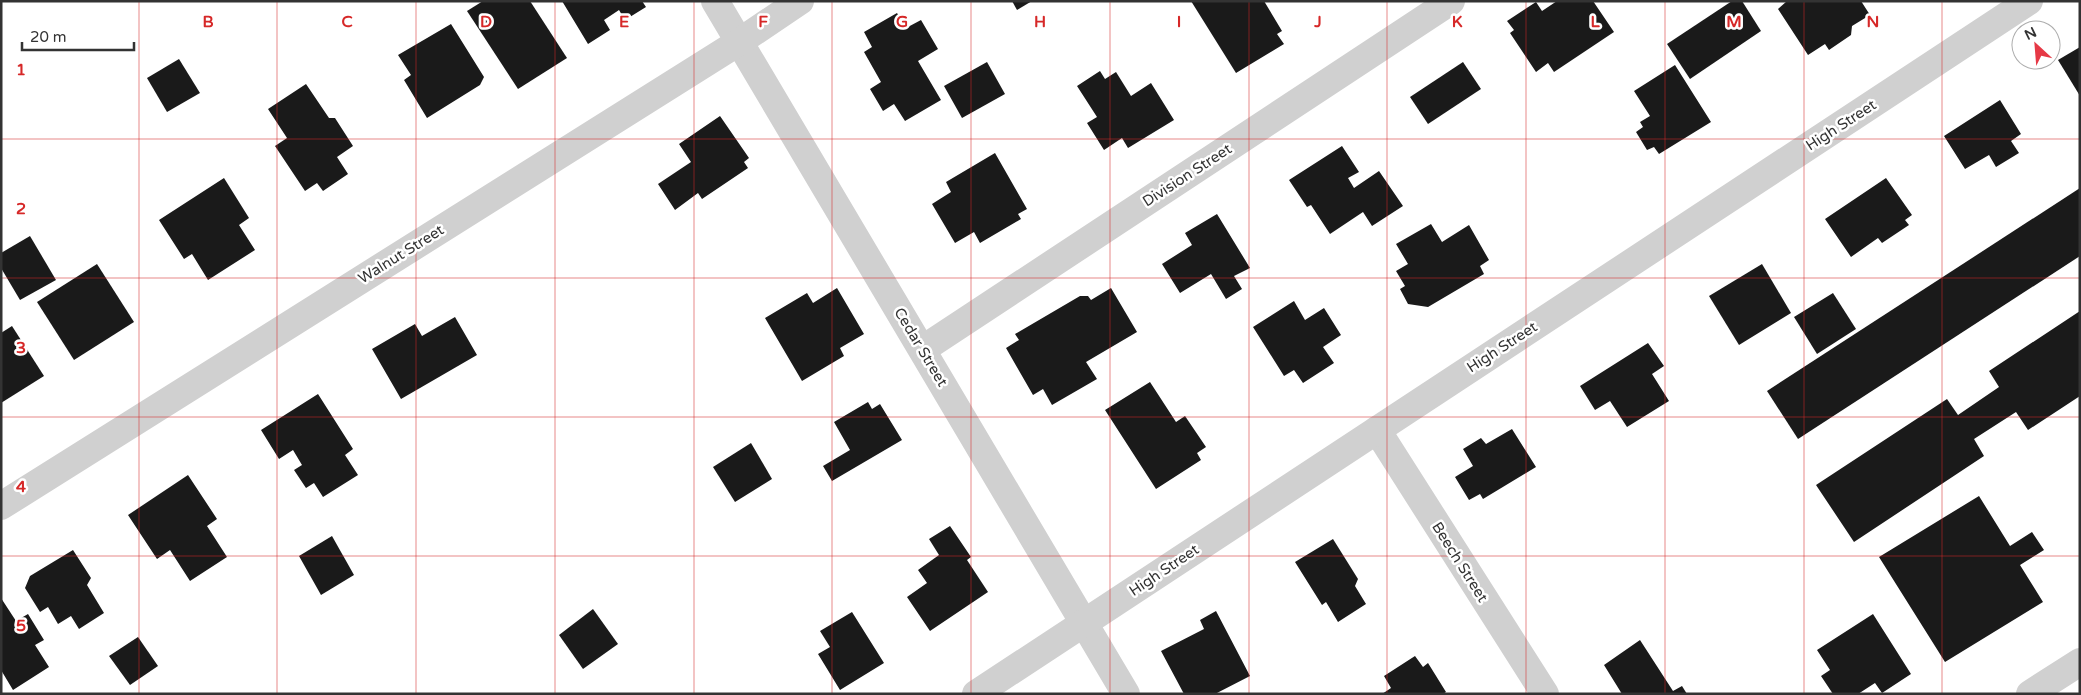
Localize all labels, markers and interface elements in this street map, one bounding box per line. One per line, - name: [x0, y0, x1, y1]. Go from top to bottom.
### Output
- text: B: [202, 12, 214, 32]
- text: C: [341, 12, 353, 32]
- text: D: [480, 12, 492, 32]
- text: E: [619, 12, 629, 32]
- text: F: [758, 12, 768, 32]
- text: G: [896, 12, 908, 32]
- text: H: [1034, 12, 1046, 32]
- text: I: [1177, 12, 1181, 32]
- text: J: [1313, 12, 1322, 32]
- text: K: [1452, 12, 1463, 32]
- text: L: [1590, 12, 1600, 32]
- text: M: [1726, 12, 1742, 32]
- text: N: [1867, 12, 1879, 32]
- scale bar: [22, 20, 135, 52]
- north arrow: [2011, 20, 2061, 70]
- text: N: [2022, 24, 2039, 44]
- text: 20 m: [30, 28, 67, 46]
- text: 1: [16, 60, 26, 80]
- street label: High Street: [1802, 95, 1880, 154]
- street label: Division Street: [1139, 139, 1235, 210]
- text: 2: [16, 199, 26, 219]
- street label: Walnut Street: [355, 220, 447, 287]
- street label: Cedar Street: [890, 304, 952, 390]
- street label: High Street: [1463, 317, 1541, 376]
- text: 3: [16, 338, 26, 358]
- text: 4: [16, 477, 26, 497]
- street label: Beech Street: [1428, 519, 1492, 606]
- street label: High Street: [1126, 540, 1203, 600]
- text: 5: [16, 616, 26, 636]

